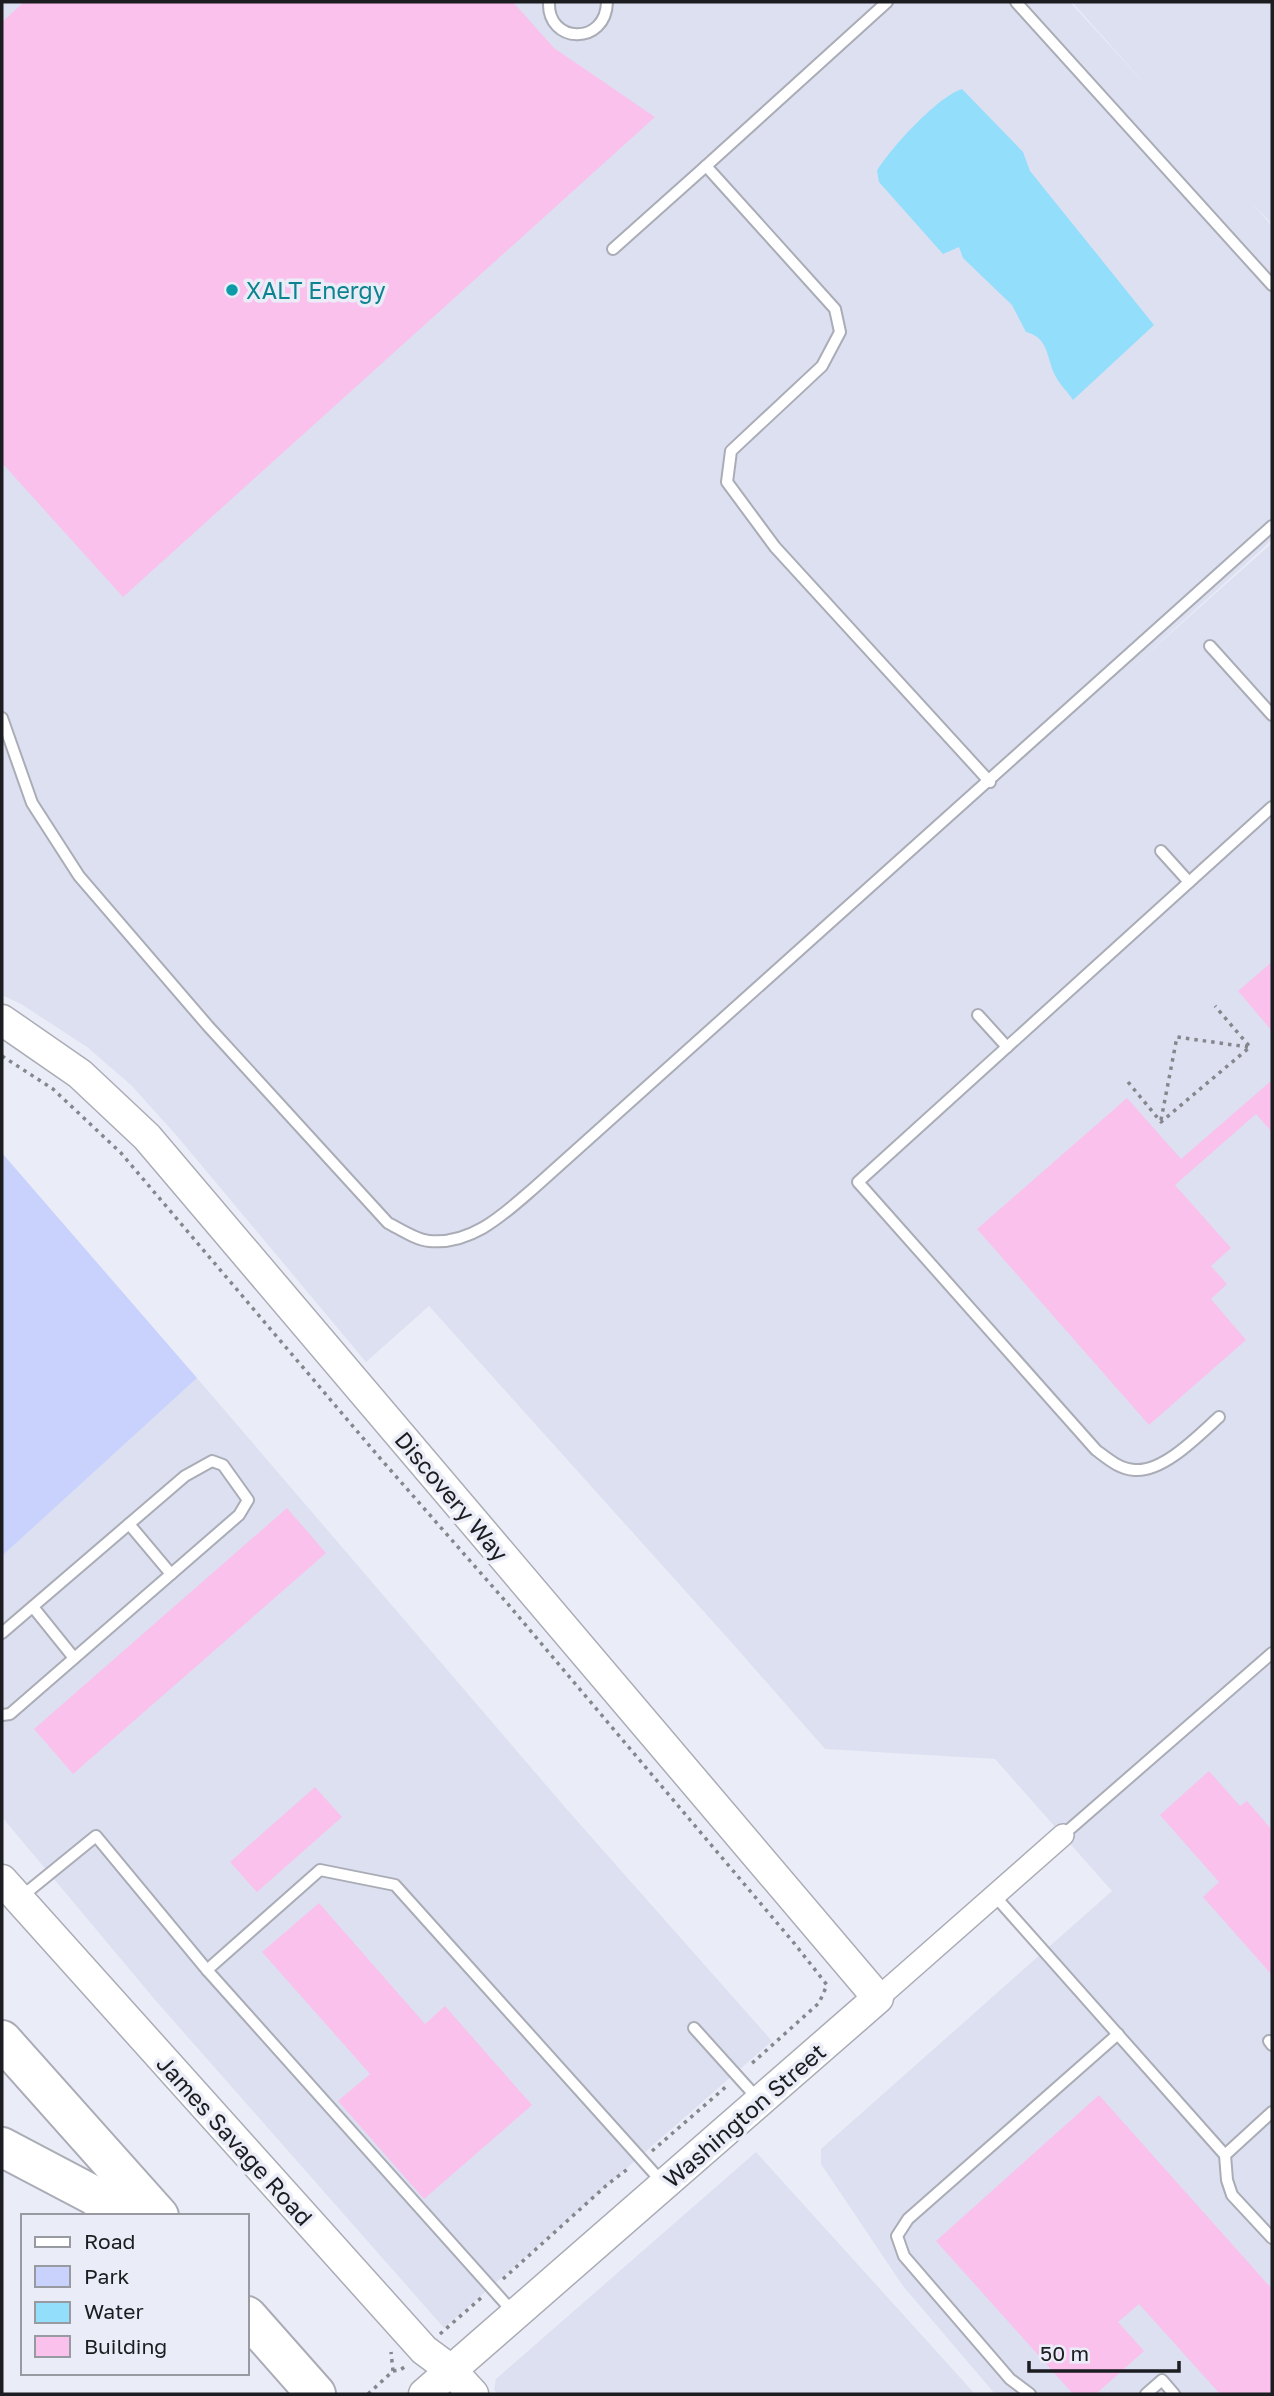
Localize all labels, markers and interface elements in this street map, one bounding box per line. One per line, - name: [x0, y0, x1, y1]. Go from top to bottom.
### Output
- place label: XALT Energy: [246, 276, 386, 304]
- marker: XALT Energy: [224, 282, 240, 298]
- street label: Discovery Way: [390, 1425, 515, 1567]
- street label: Washington Street: [657, 2037, 831, 2193]
- street label: James Savage Road: [151, 2049, 319, 2231]
- legend: [21, 2214, 248, 2375]
- text: Road: [84, 2228, 135, 2254]
- text: Park: [84, 2263, 130, 2289]
- text: Water: [84, 2298, 144, 2324]
- scale bar: [1029, 2330, 1180, 2374]
- text: Building: [84, 2333, 167, 2359]
- text: 50 m: [1040, 2340, 1089, 2366]

